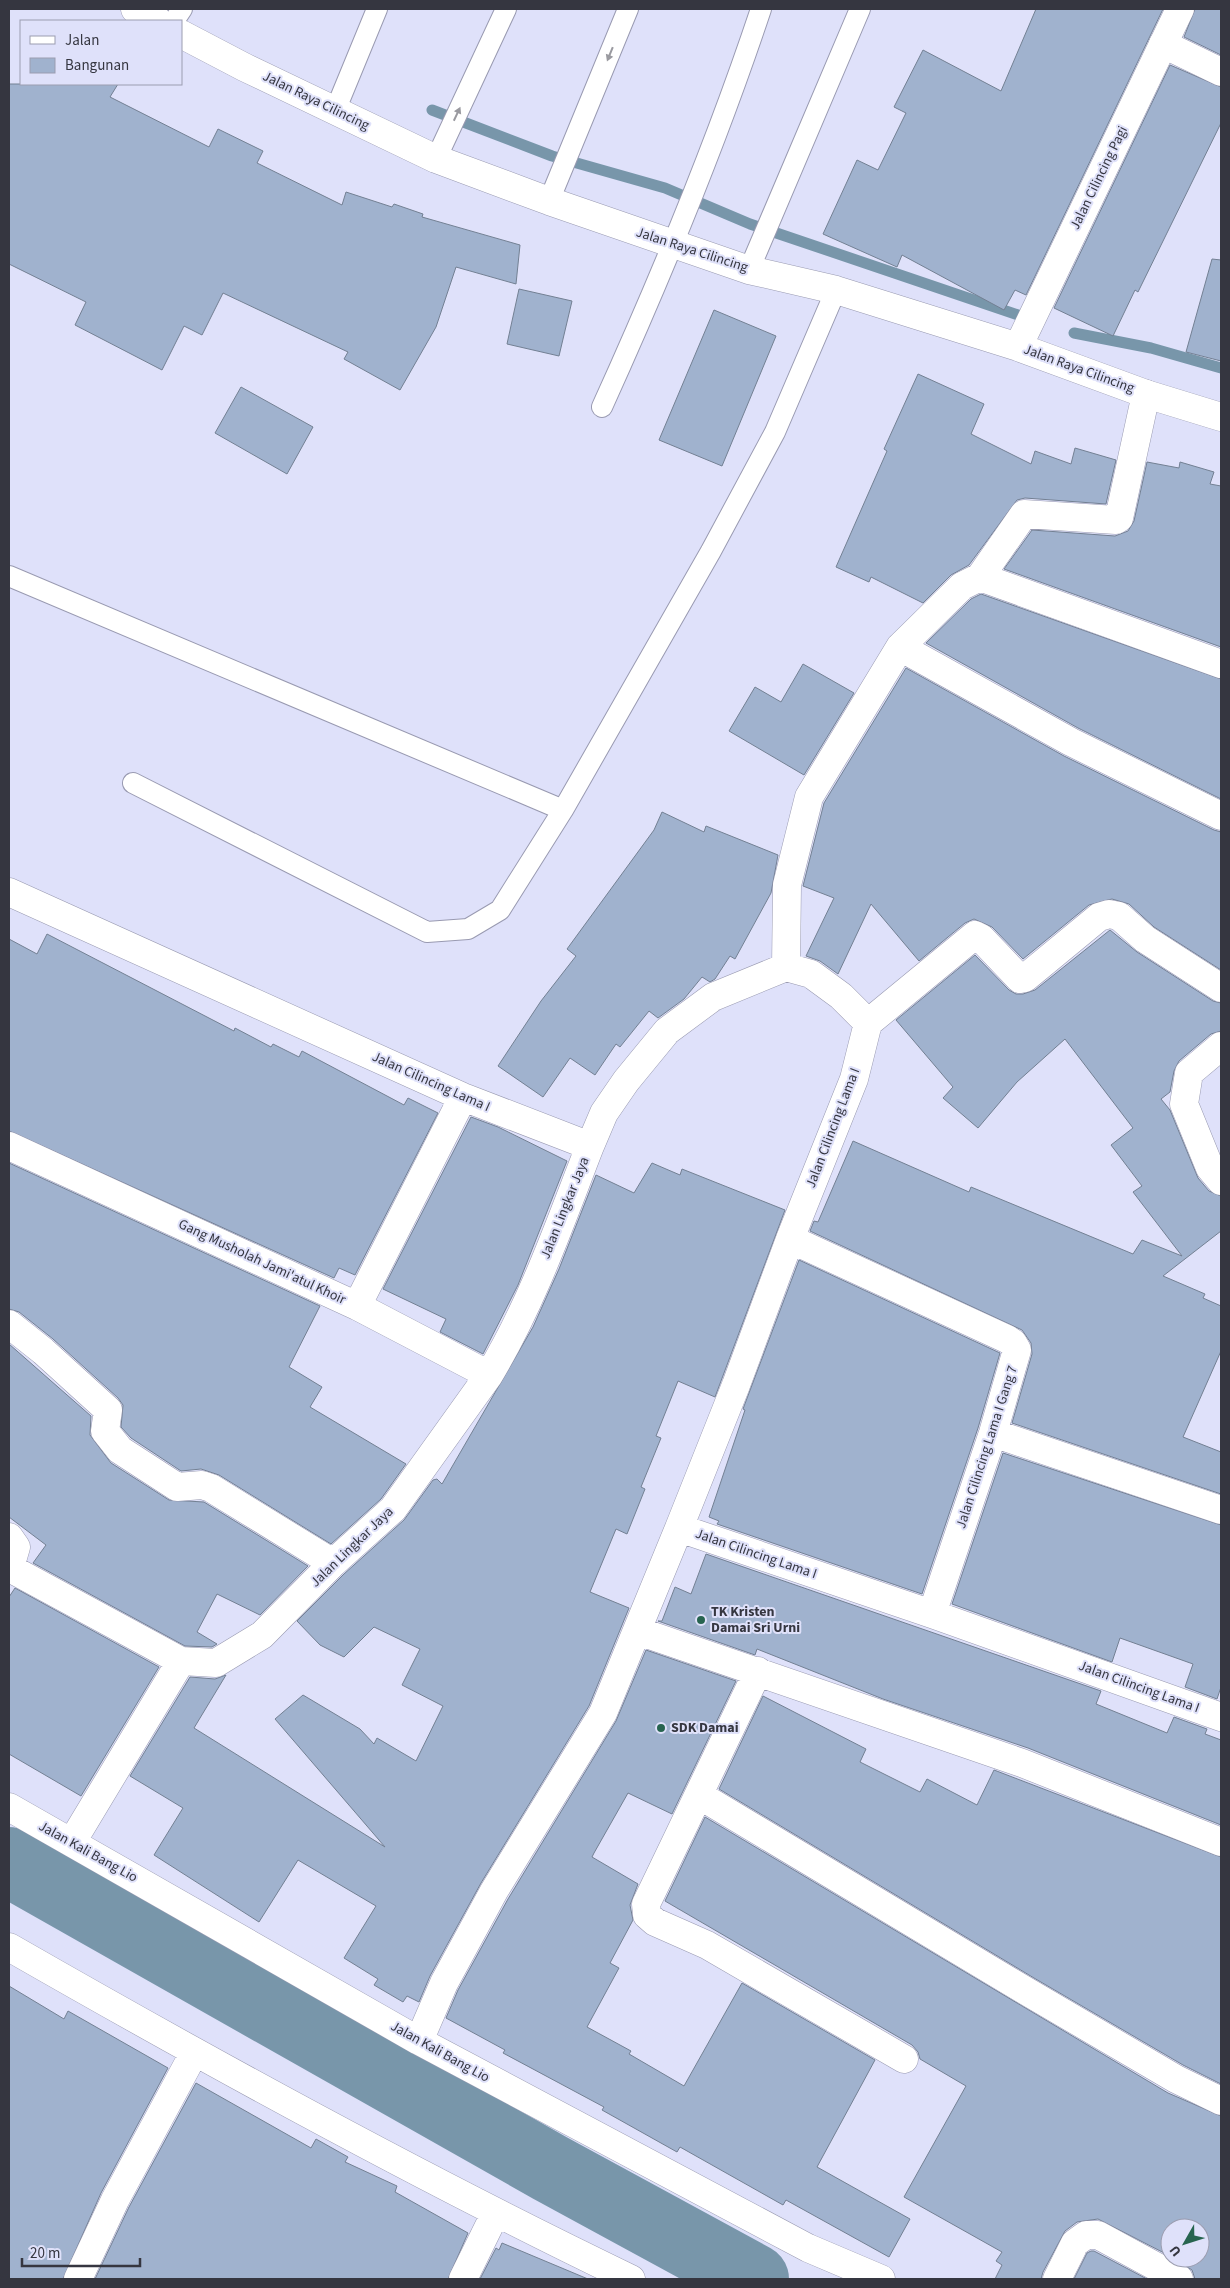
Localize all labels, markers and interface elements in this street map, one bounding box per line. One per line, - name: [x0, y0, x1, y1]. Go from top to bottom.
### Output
- legend: [20, 20, 182, 85]
- text: Jalan: [65, 30, 99, 51]
- one-way arrow: [605, 47, 613, 61]
- text: Bangunan: [65, 55, 129, 76]
- street label: Jalan Raya Cilincing: [259, 66, 373, 136]
- one-way arrow: [452, 107, 461, 122]
- street label: Jalan Cilincing Pagi: [1065, 123, 1133, 233]
- street label: Jalan Raya Cilincing: [633, 222, 751, 278]
- street label: Jalan Raya Cilincing: [1021, 340, 1137, 398]
- street label: Jalan Cilincing Lama I: [369, 1047, 493, 1117]
- street label: Jalan Cilincing Lama I: [801, 1065, 865, 1191]
- street label: Jalan Lingkar Jaya: [535, 1154, 595, 1262]
- street label: Gang Musholah Jami'atul Khoir: [175, 1214, 349, 1310]
- street label: Jalan Cilincing Lama I Gang 7: [951, 1363, 1023, 1531]
- street label: Jalan Lingkar Jaya: [306, 1502, 398, 1592]
- street label: Jalan Cilincing Lama I: [693, 1524, 819, 1584]
- place label: TK Kristen Damai Sri Urni: [711, 1602, 800, 1638]
- marker: TK Kristen Damai Sri Urni: [695, 1614, 707, 1626]
- street label: Jalan Cilincing Lama I: [1076, 1656, 1202, 1718]
- place label: SDK Damai: [671, 1718, 739, 1738]
- marker: SDK Damai: [655, 1722, 667, 1734]
- street label: Jalan Kali Bang Lio: [35, 1816, 141, 1888]
- street label: Jalan Kali Bang Lio: [387, 2016, 493, 2088]
- north arrow: [1160, 2218, 1210, 2268]
- scale bar: [22, 2236, 140, 2268]
- text: U: [1165, 2241, 1186, 2260]
- text: 20 m: [30, 2243, 60, 2264]

